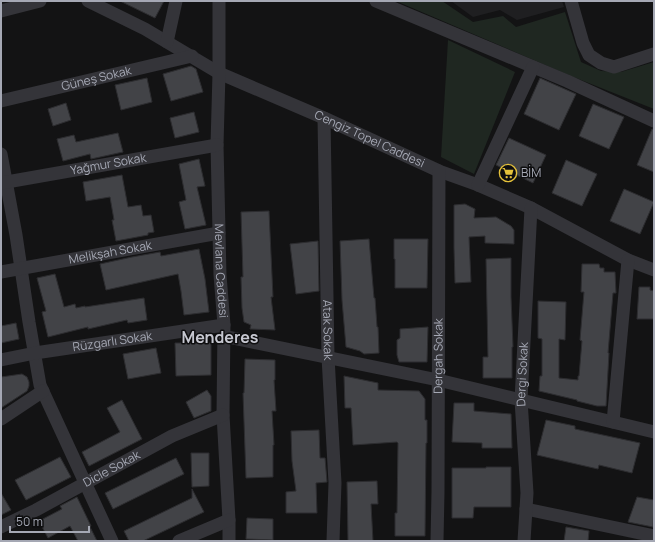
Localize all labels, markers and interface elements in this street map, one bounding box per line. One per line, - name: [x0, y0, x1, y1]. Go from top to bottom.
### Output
- street label: Güneş Sokak: [60, 61, 134, 95]
- street label: Cengiz Topel Caddesi: [312, 106, 428, 171]
- street label: Yağmur Sokak: [69, 148, 149, 179]
- supermarket icon: BİM: [498, 163, 518, 183]
- place label: BİM: [521, 164, 541, 181]
- street label: Mevlana Caddesi: [211, 224, 232, 319]
- street label: Melikşah Sokak: [67, 236, 154, 268]
- street label: Atak Sokak: [319, 300, 337, 362]
- street label: Dergah Sokak: [429, 317, 447, 394]
- district label: Menderes: [182, 326, 259, 348]
- street label: Rüzgarlı Sokak: [71, 327, 154, 355]
- street label: Dergi Sokak: [512, 341, 532, 407]
- street label: Dicle Sokak: [80, 445, 144, 491]
- scale bar: [10, 508, 89, 534]
- text: 50 m: [16, 513, 43, 530]

